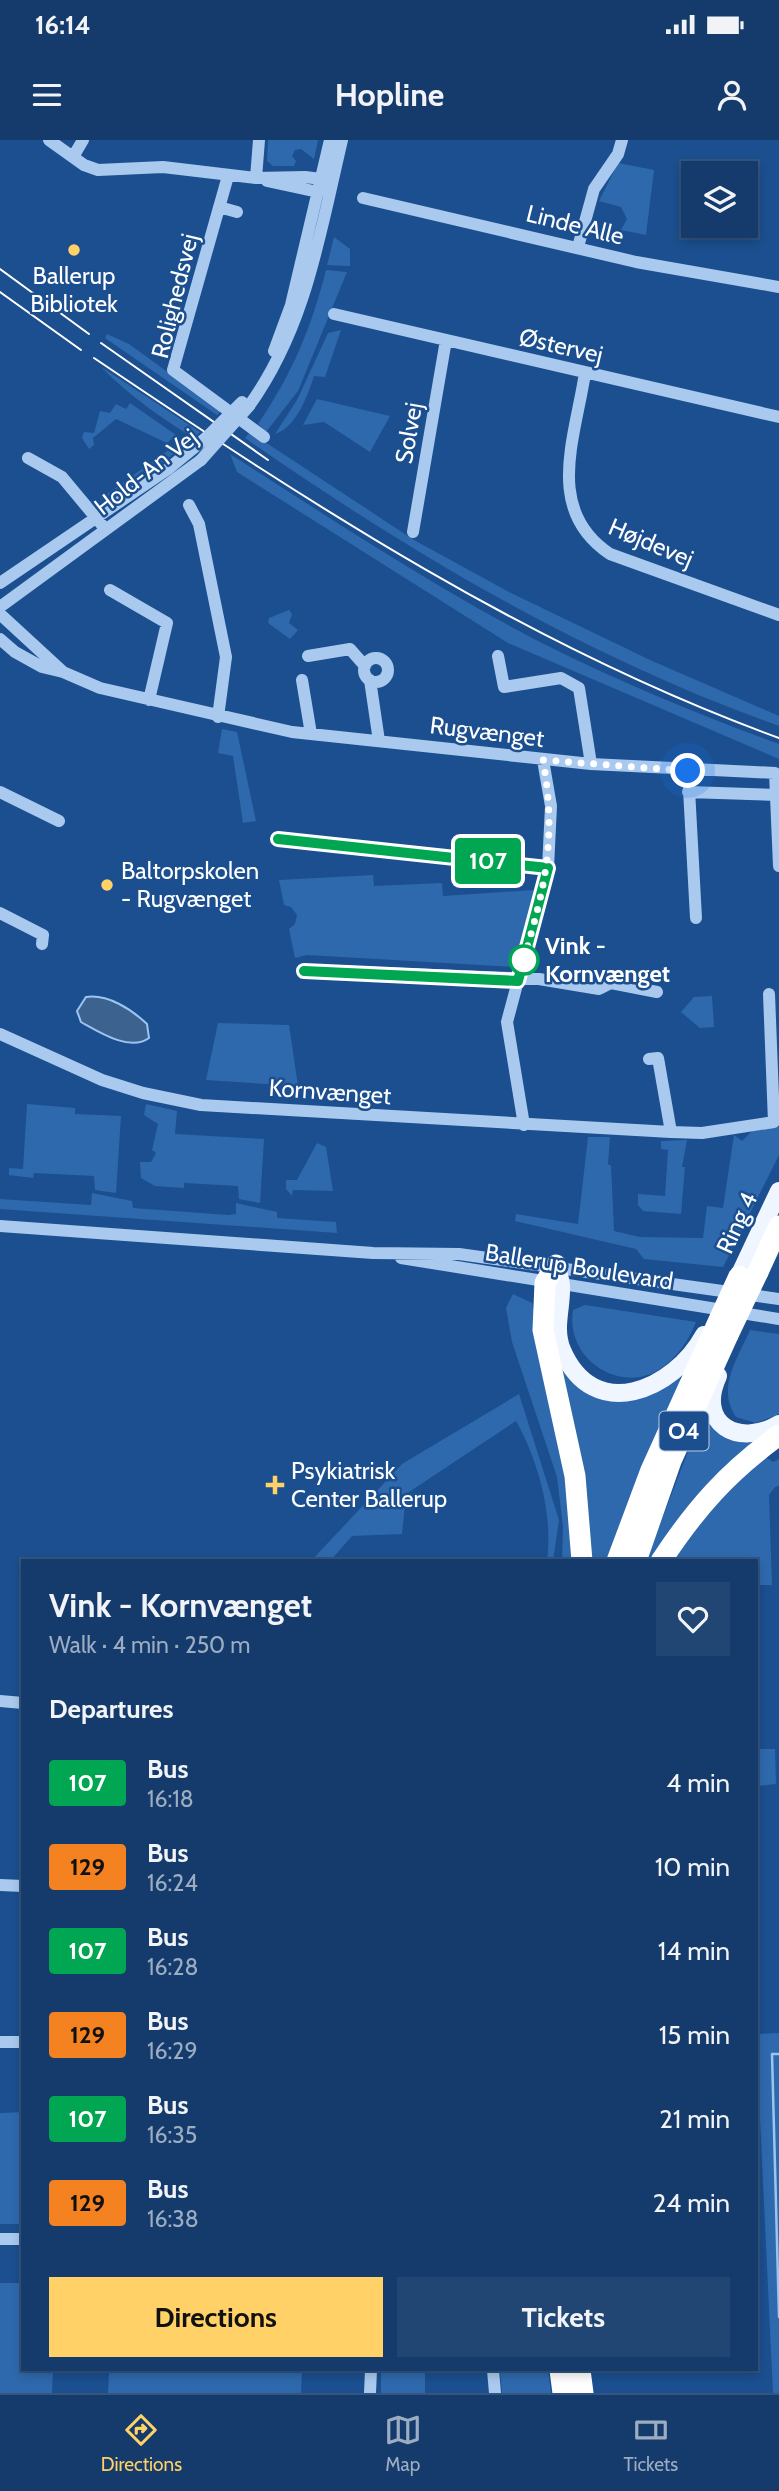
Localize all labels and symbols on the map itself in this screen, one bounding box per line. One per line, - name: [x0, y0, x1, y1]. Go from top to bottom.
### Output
- street label: Linde Alle: [523, 198, 627, 251]
- street label: Rolighedsvej: [145, 231, 204, 361]
- marker: Ballerup Bibliotek: [66, 242, 82, 258]
- place label: Ballerup Bibliotek: [30, 261, 118, 318]
- street label: Østervej: [516, 322, 606, 369]
- street label: Solvej: [389, 400, 428, 466]
- street label: Hold-An Vej: [88, 422, 203, 521]
- street label: Højdevej: [604, 512, 698, 573]
- street label: Rugvænget: [428, 710, 546, 753]
- your location: [670, 753, 705, 788]
- line badge: 107: [448, 838, 528, 884]
- place label: Baltorpskolen - Rugvænget: [121, 856, 259, 913]
- marker: Baltorpskolen - Rugvænget: [99, 877, 115, 893]
- place label: Vink - Kornvænget: [545, 931, 670, 988]
- marker: Vink - Kornvænget: [509, 945, 539, 975]
- street label: Kornvænget: [268, 1073, 392, 1110]
- street label: Ring 4: [710, 1188, 763, 1258]
- street label: Ballerup Boulevard: [483, 1237, 675, 1296]
- road number: O4: [660, 1412, 708, 1450]
- place label: Psykiatrisk Center Ballerup: [291, 1456, 447, 1513]
- marker: Psykiatrisk Center Ballerup: [265, 1475, 285, 1495]

